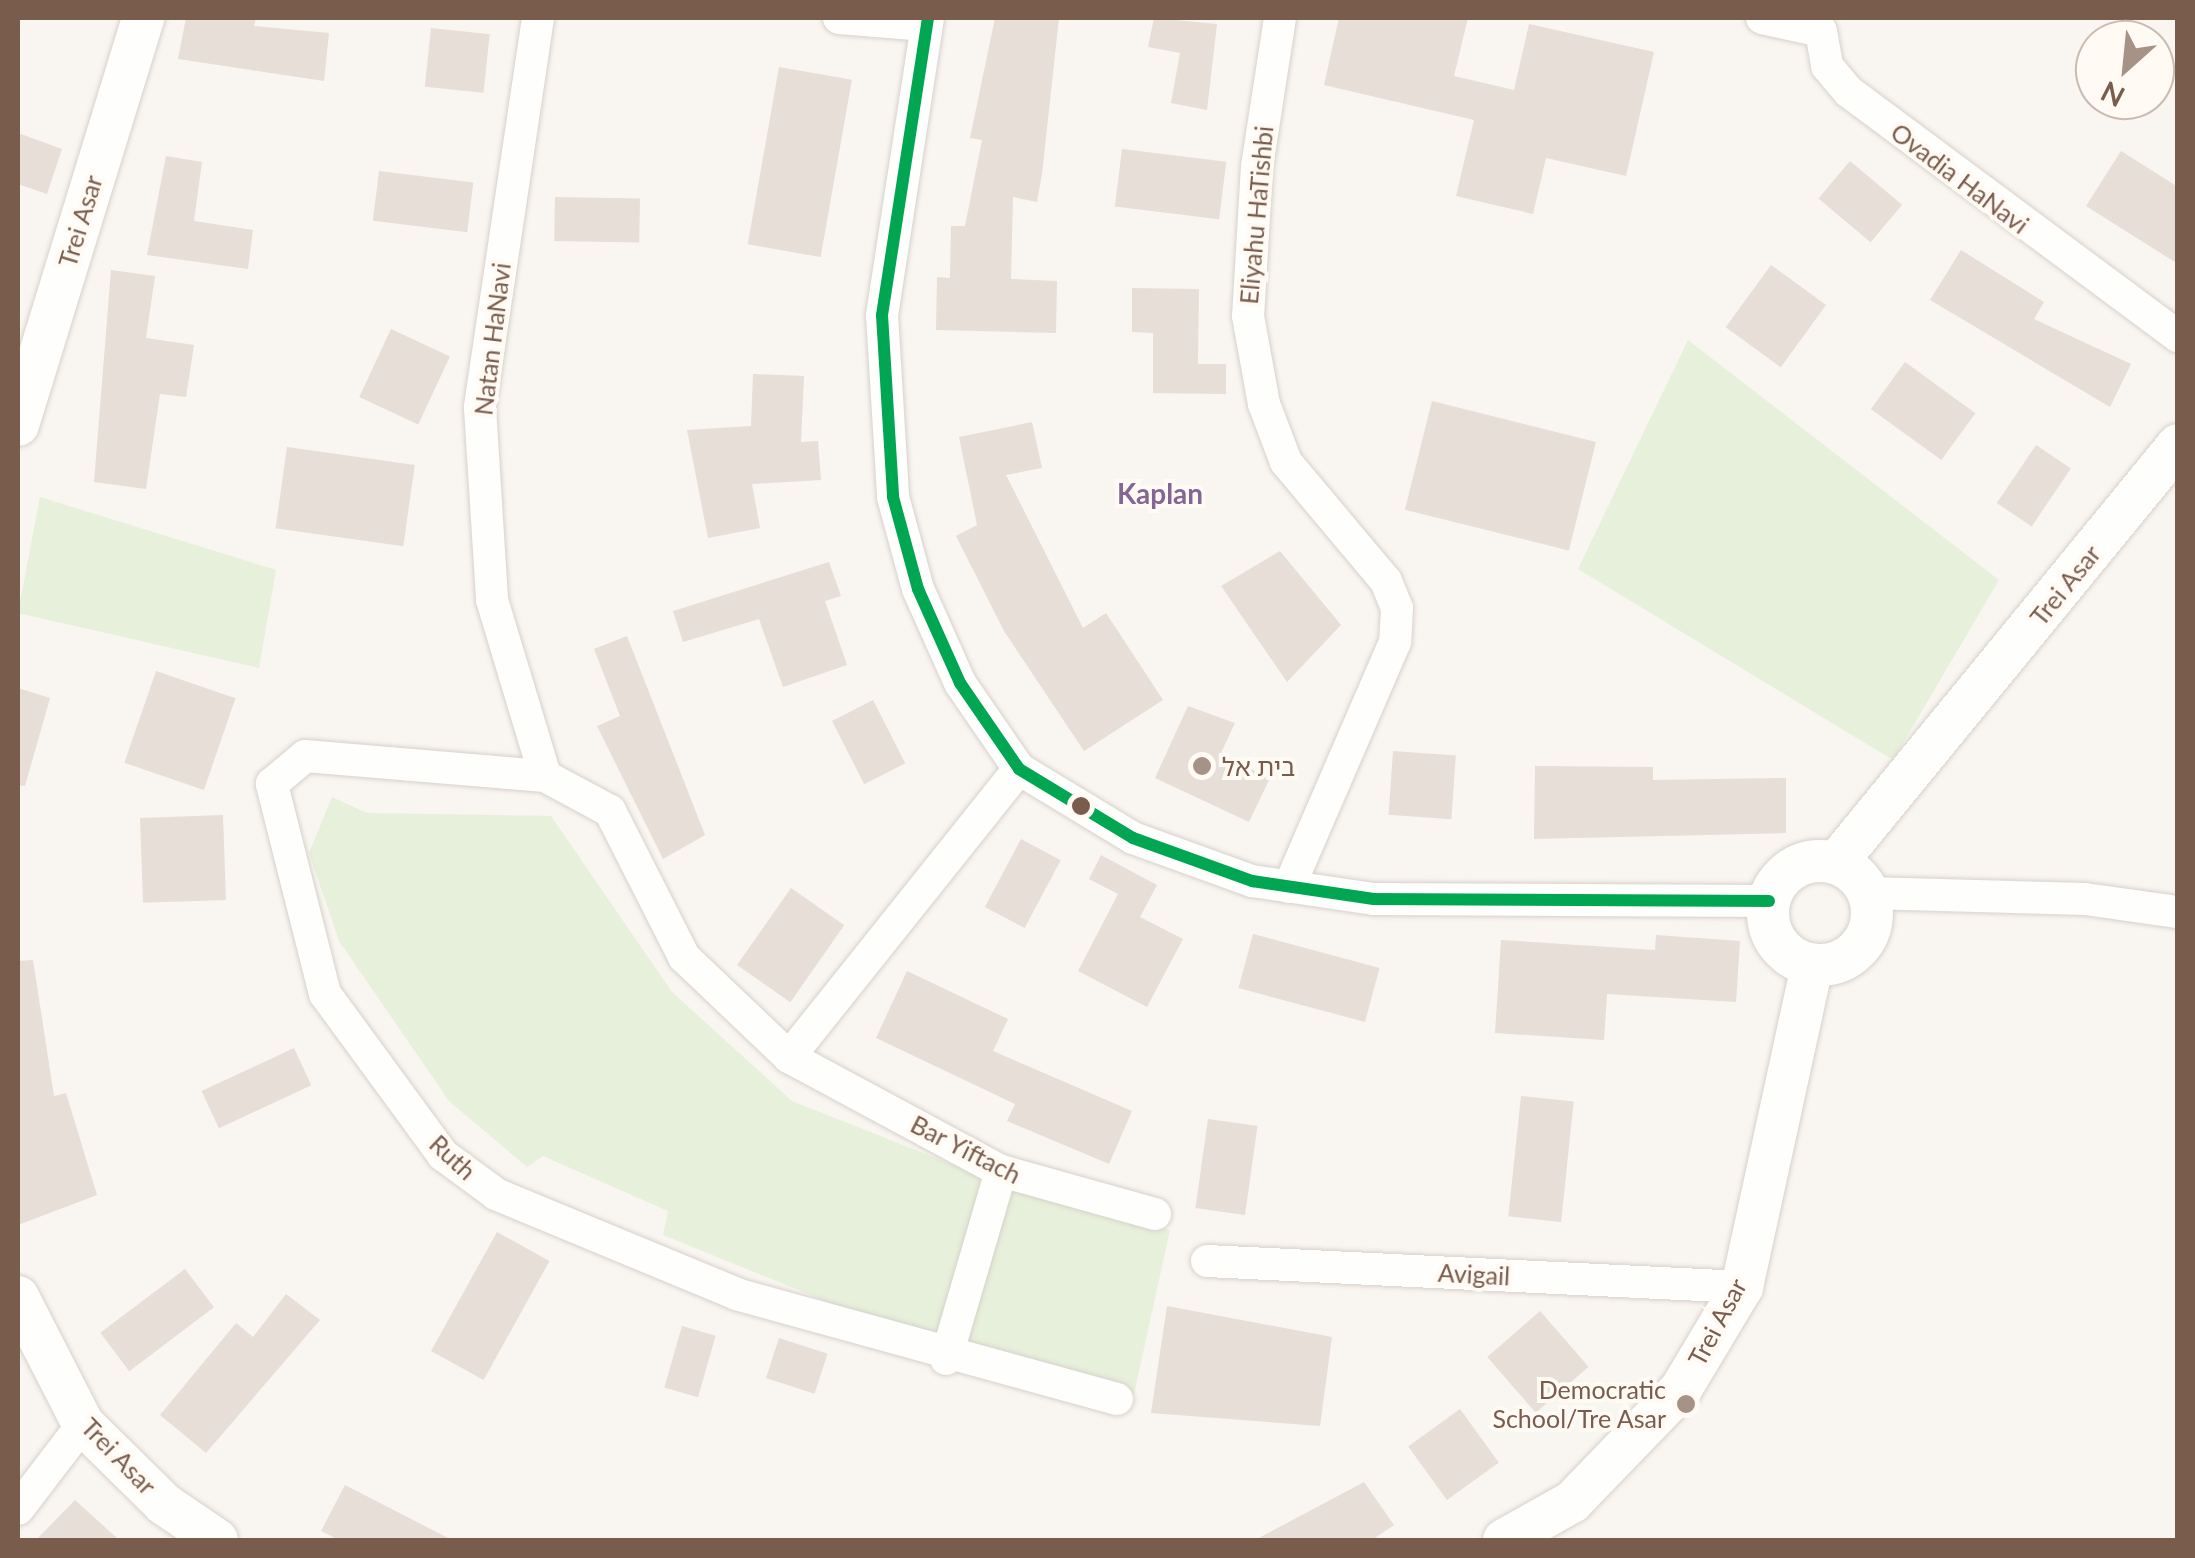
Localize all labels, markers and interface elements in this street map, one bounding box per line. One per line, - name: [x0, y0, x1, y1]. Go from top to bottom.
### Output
- north arrow: [2075, 20, 2175, 120]
- text: N: [2095, 75, 2130, 115]
- street label: Ovadia HaNavi: [1885, 117, 2035, 239]
- street label: Eliyahu HaTishbi: [1233, 124, 1279, 306]
- street label: Trei Asar: [52, 171, 108, 271]
- street label: Natan HaNavi: [468, 261, 516, 417]
- district label: Kaplan: [1117, 476, 1203, 510]
- street label: Trei Asar: [2023, 538, 2107, 632]
- place label: בית אל: [1222, 751, 1295, 781]
- marker: בית אל: [1191, 755, 1213, 777]
- unlabelled marker: [1071, 796, 1091, 816]
- street label: Bar Yiftach: [905, 1108, 1027, 1190]
- street label: Ruth: [424, 1128, 482, 1186]
- street label: Avigail: [1437, 1257, 1511, 1291]
- street label: Trei Asar: [1681, 1273, 1753, 1371]
- place label: Democratic School/Tre Asar: [1492, 1375, 1666, 1434]
- marker: Democratic School/Tre Asar: [1675, 1393, 1697, 1415]
- street label: Trei Asar: [75, 1411, 163, 1501]

